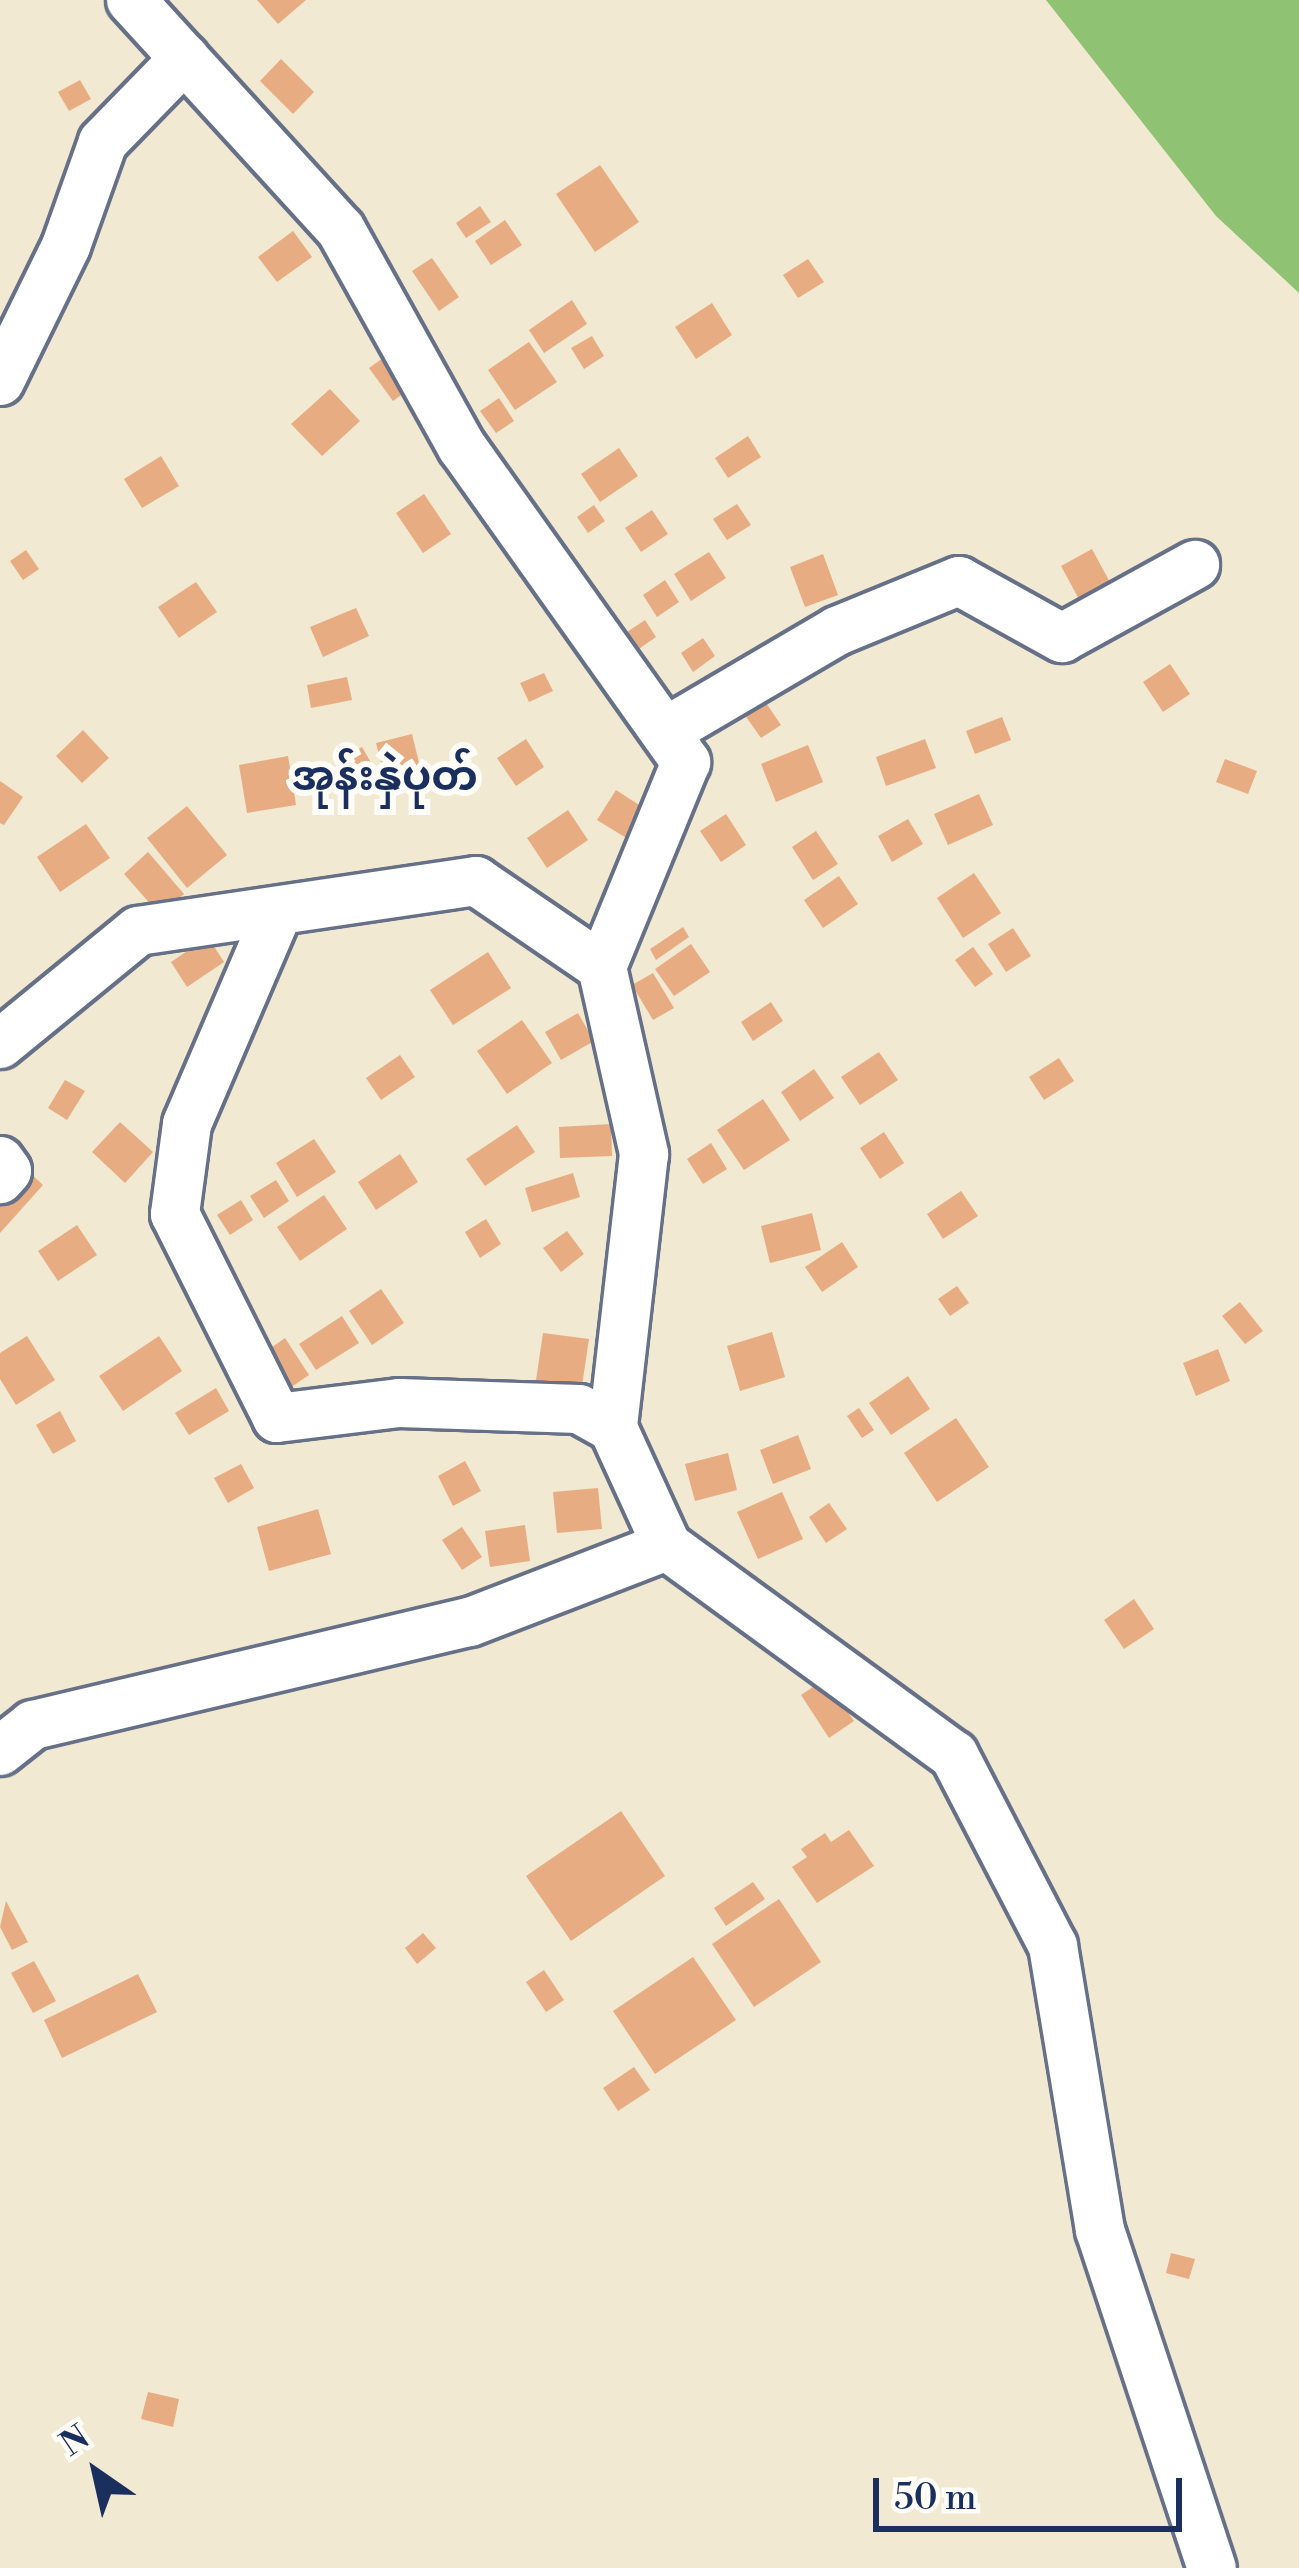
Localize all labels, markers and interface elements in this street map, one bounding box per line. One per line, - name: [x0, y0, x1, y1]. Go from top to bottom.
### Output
- district label: အုန်းနှဲပုတ်: [292, 753, 478, 803]
- north arrow: [36, 2412, 156, 2532]
- text: N: [53, 2417, 98, 2466]
- scale bar: [879, 2454, 1188, 2528]
- text: 50 m: [894, 2476, 977, 2521]

